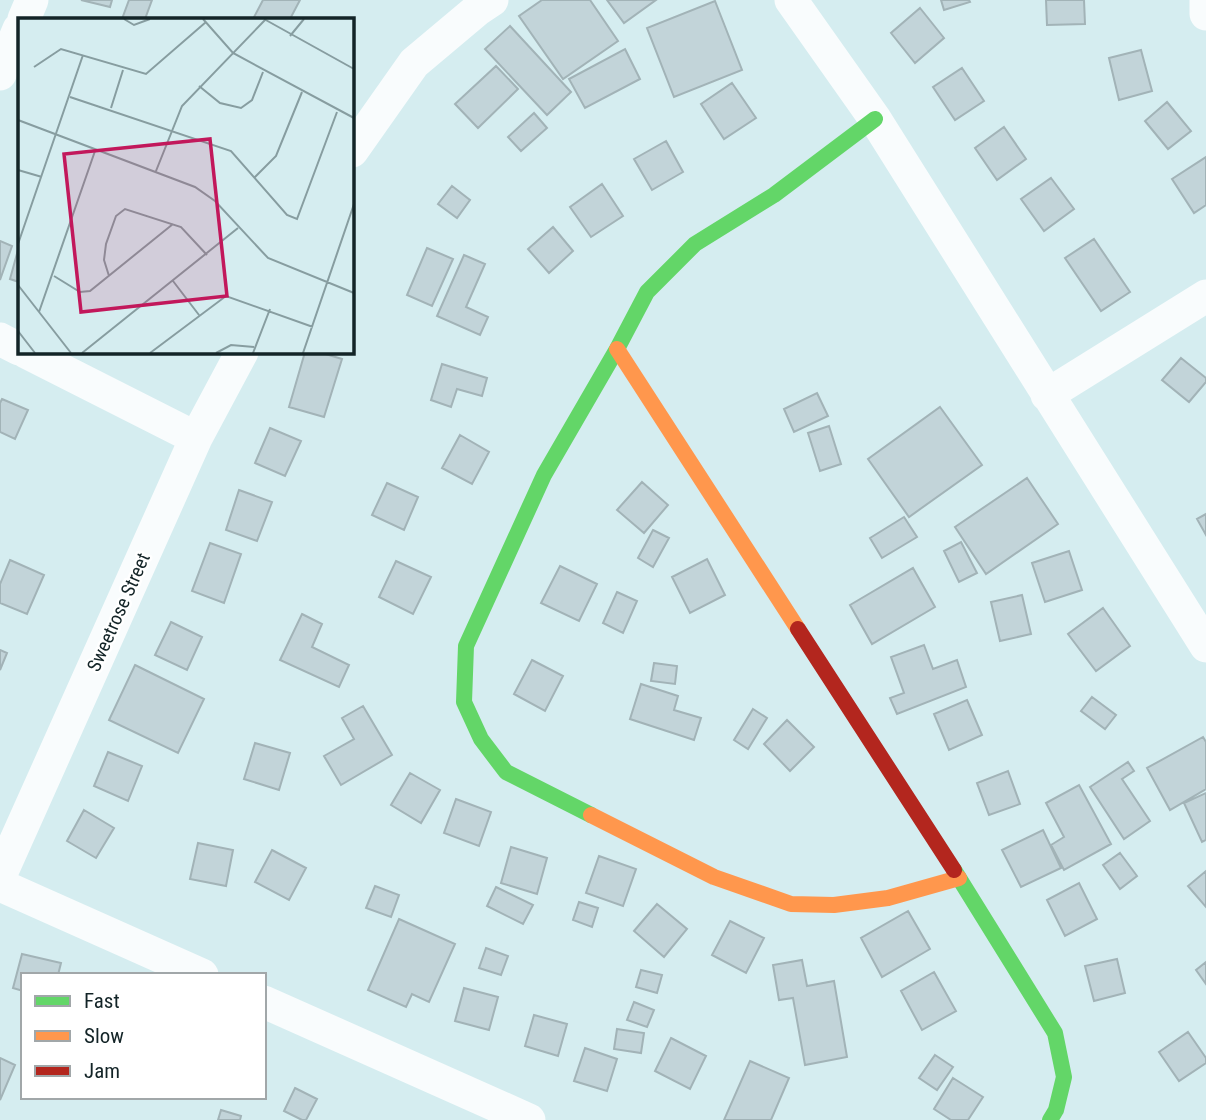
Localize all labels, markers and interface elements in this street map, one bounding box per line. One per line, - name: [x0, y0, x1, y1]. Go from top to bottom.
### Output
- inset map: [18, 18, 354, 354]
- street label: Sweetrose Street: [82, 549, 155, 675]
- legend: [21, 973, 266, 1099]
- text: Fast: [84, 989, 120, 1013]
- text: Slow: [84, 1024, 124, 1048]
- text: Jam: [84, 1059, 120, 1083]

